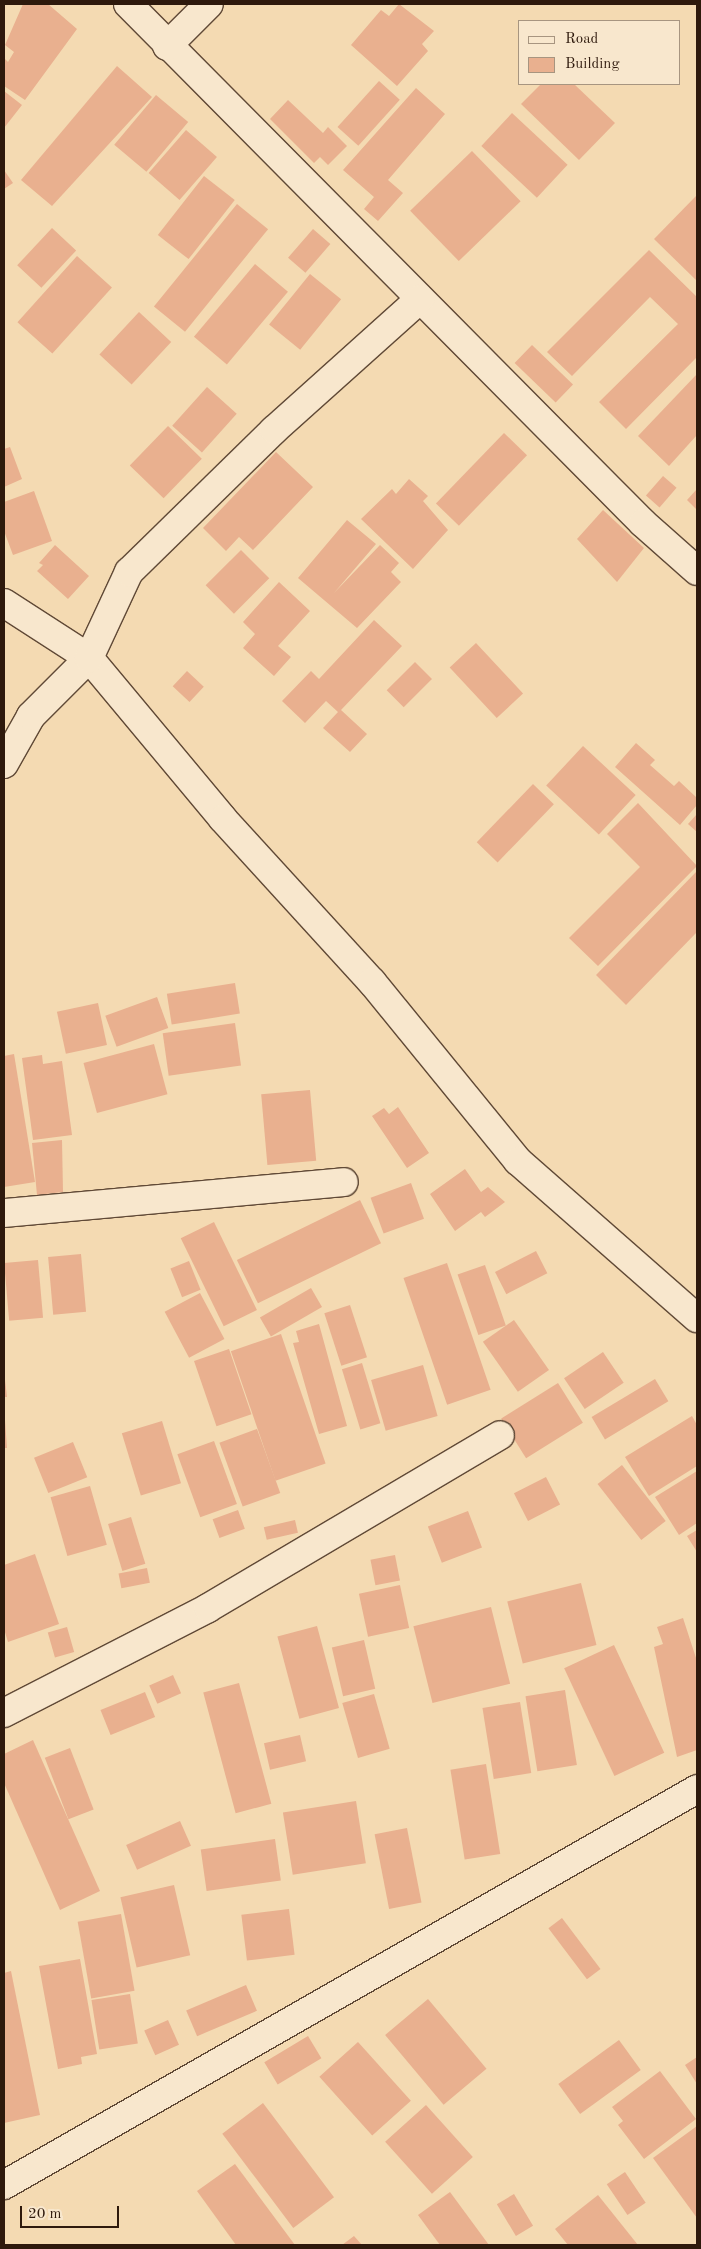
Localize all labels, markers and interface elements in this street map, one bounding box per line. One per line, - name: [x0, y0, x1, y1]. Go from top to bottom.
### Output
- legend: [518, 20, 681, 85]
- text: Road: [565, 32, 598, 47]
- text: Building: [565, 57, 620, 72]
- scale bar: [22, 2196, 121, 2228]
- text: 20 m: [28, 2207, 62, 2222]

